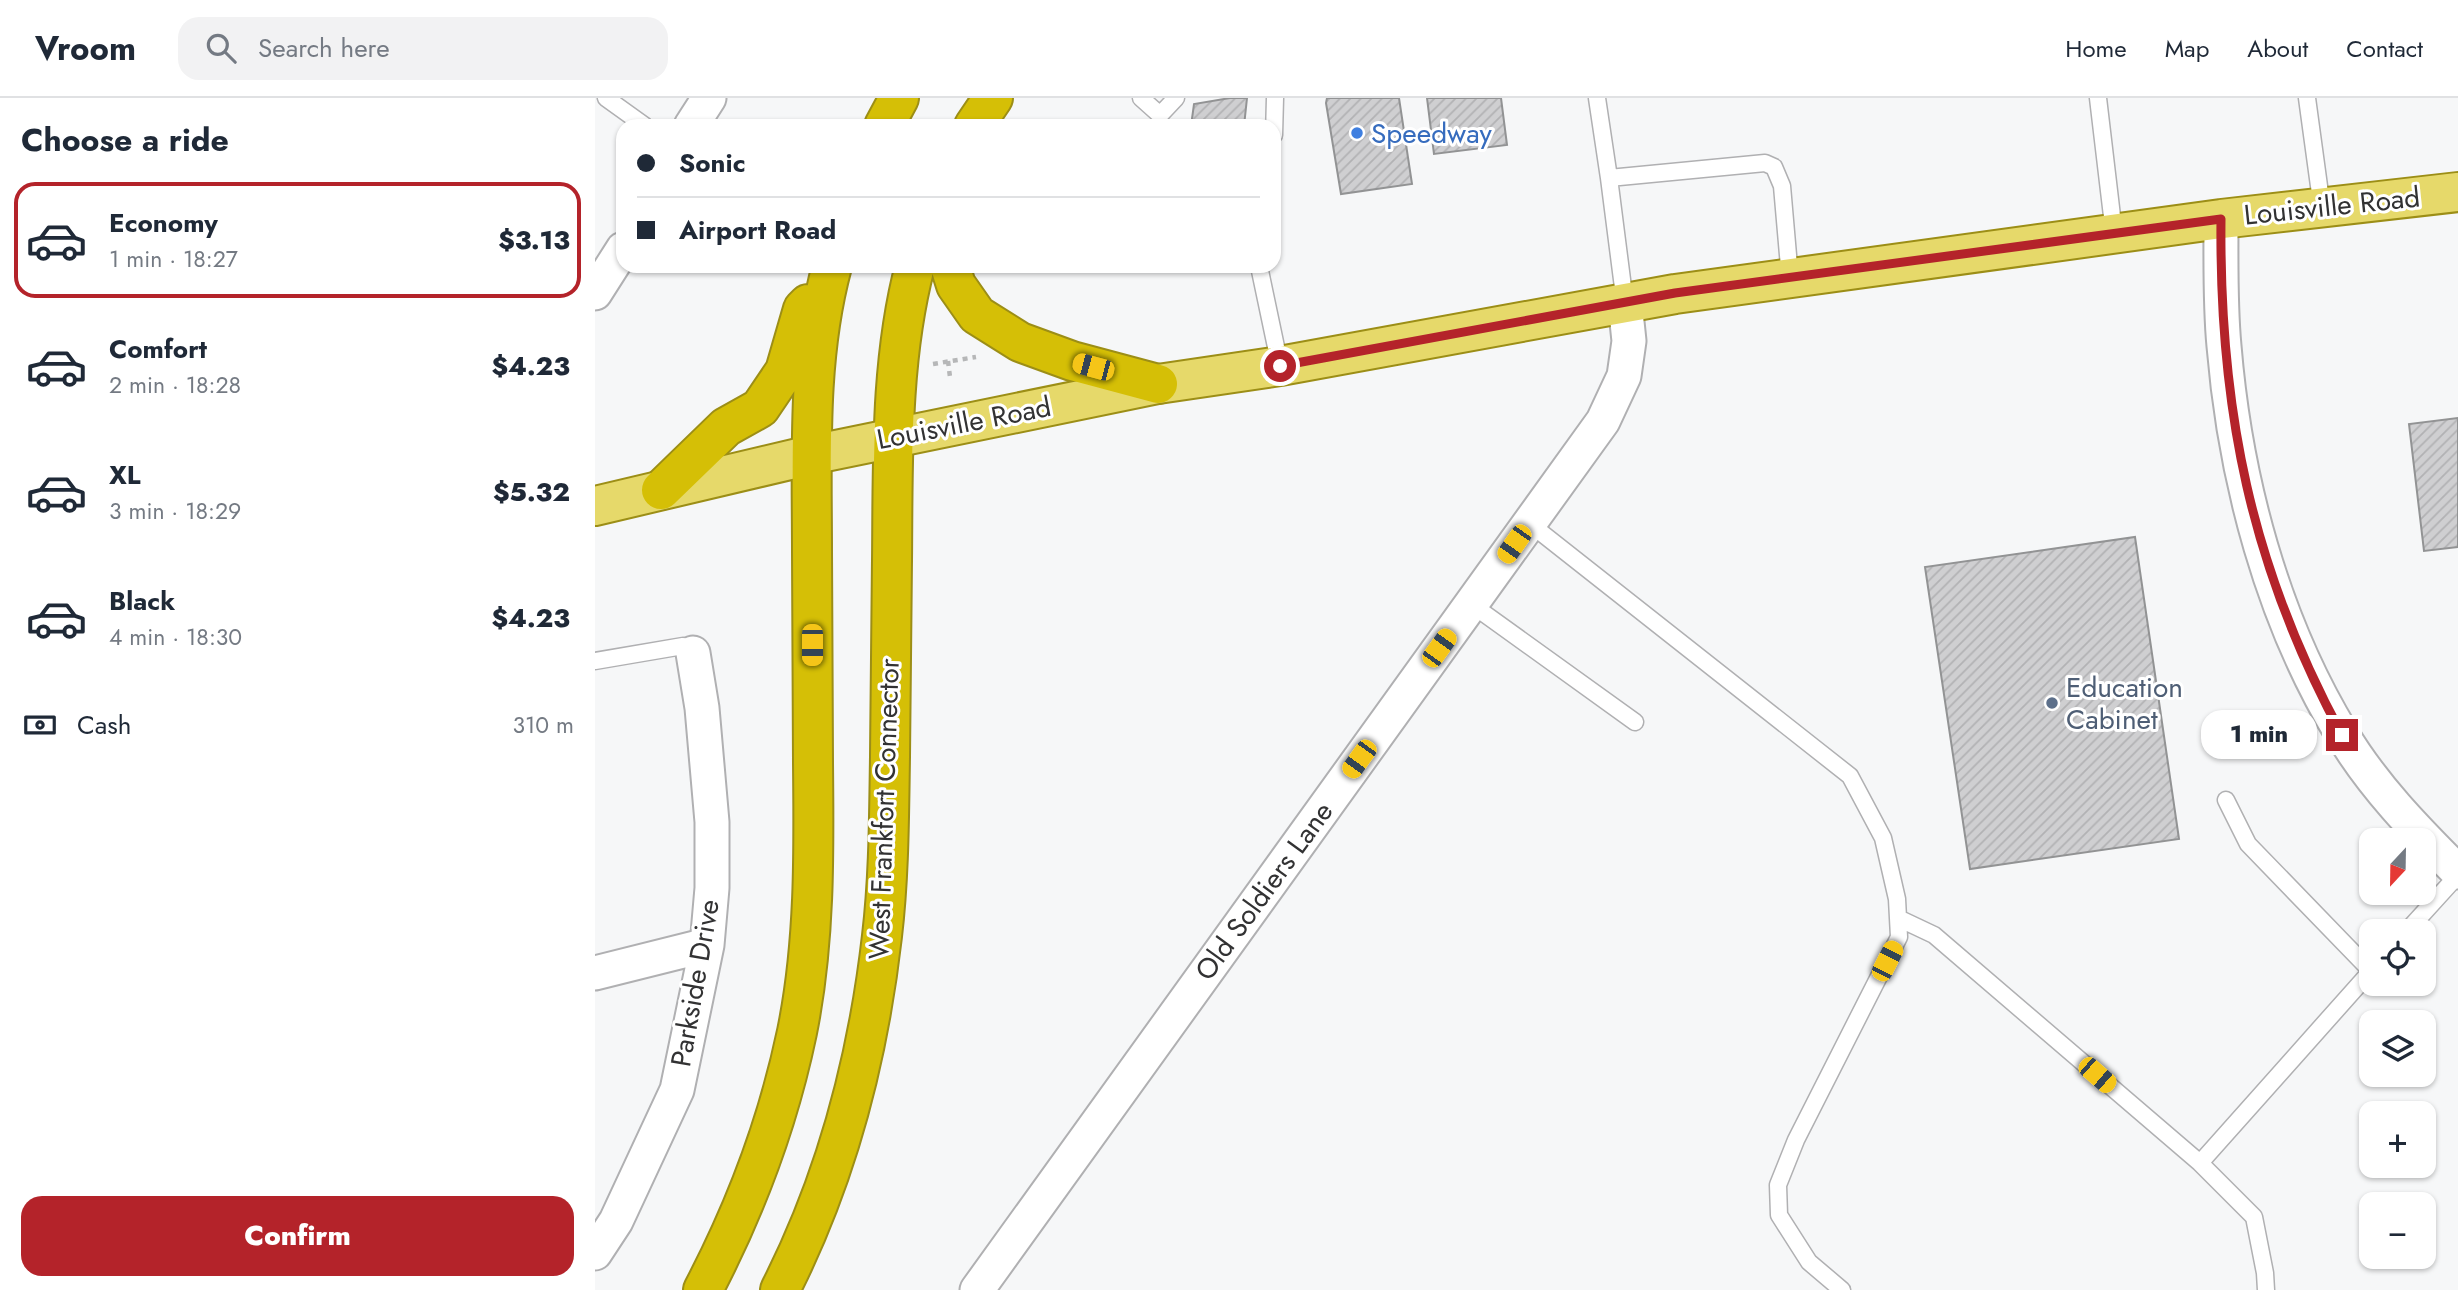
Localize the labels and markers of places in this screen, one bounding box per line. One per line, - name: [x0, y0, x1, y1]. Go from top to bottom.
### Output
- place label: Speedway: [1371, 113, 1492, 154]
- marker: Speedway: [1349, 125, 1365, 141]
- place label: Education Cabinet: [2066, 667, 2183, 740]
- marker: Education Cabinet: [2044, 695, 2060, 711]

